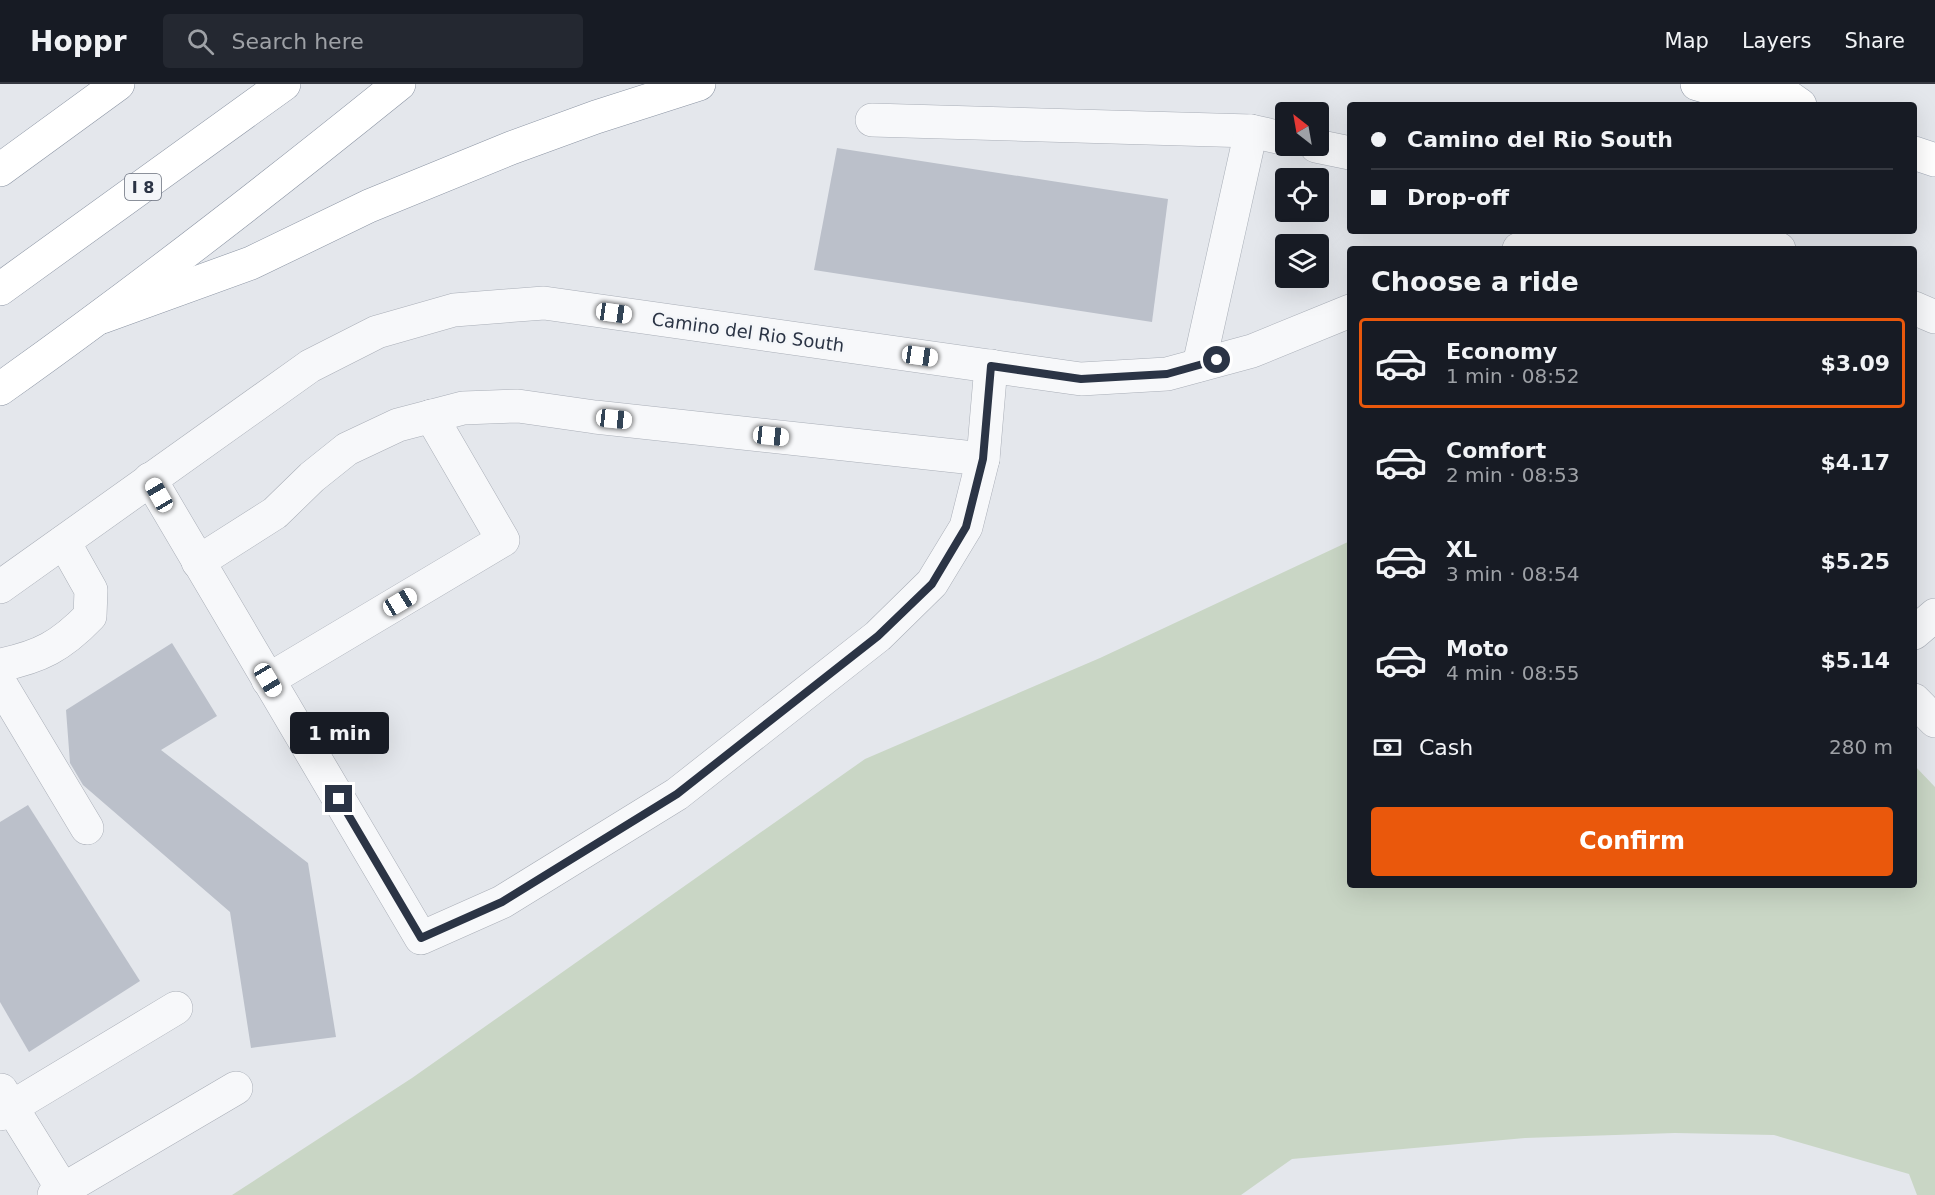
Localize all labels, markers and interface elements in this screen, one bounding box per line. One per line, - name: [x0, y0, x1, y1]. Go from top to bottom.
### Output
- search box: [163, 14, 583, 68]
- text: Hoppr: [30, 25, 127, 58]
- icon: search: [184, 25, 217, 58]
- text: Search here: [232, 29, 364, 54]
- text: Map: [1665, 29, 1709, 53]
- text: Layers: [1742, 29, 1811, 53]
- text: Share: [1844, 29, 1905, 53]
- north arrow: [1275, 102, 1329, 156]
- map controls: [1275, 102, 1329, 288]
- text: Camino del Rio South: [1407, 127, 1673, 152]
- button: locate: [1275, 168, 1329, 222]
- road number: I 8: [125, 174, 161, 200]
- text: Drop-off: [1407, 185, 1509, 210]
- button: layers: [1275, 234, 1329, 288]
- text: Choose a ride: [1371, 266, 1579, 297]
- car: [595, 302, 633, 324]
- street label: Camino del Rio South: [650, 308, 846, 356]
- icon: car: [1374, 336, 1428, 390]
- text: Economy: [1446, 339, 1557, 364]
- car: [901, 345, 939, 367]
- route start: [1203, 346, 1230, 373]
- text: $3.09: [1820, 351, 1890, 376]
- text: 1 min · 08:52: [1446, 364, 1580, 388]
- car: [595, 408, 633, 430]
- car: [752, 425, 790, 447]
- icon: car: [1374, 435, 1428, 489]
- text: Comfort: [1446, 438, 1546, 463]
- text: $4.17: [1820, 450, 1890, 475]
- text: 2 min · 08:53: [1446, 463, 1580, 487]
- car: [142, 475, 176, 515]
- icon: car: [1374, 534, 1428, 588]
- text: XL: [1446, 537, 1477, 562]
- text: $5.25: [1820, 549, 1890, 574]
- text: 3 min · 08:54: [1446, 562, 1580, 586]
- car: [380, 585, 420, 619]
- icon: car: [1374, 633, 1428, 687]
- text: Moto: [1446, 636, 1509, 661]
- text: $5.14: [1820, 648, 1890, 673]
- car: [251, 660, 285, 700]
- text: 4 min · 08:55: [1446, 661, 1580, 685]
- callout: 1 min: [290, 712, 388, 754]
- text: 1 min: [308, 721, 371, 745]
- icon: cash: [1371, 731, 1404, 764]
- text: Cash: [1419, 735, 1473, 760]
- text: 280 m: [1829, 735, 1893, 759]
- route end: [325, 785, 352, 812]
- button: Confirm: [1371, 807, 1893, 876]

